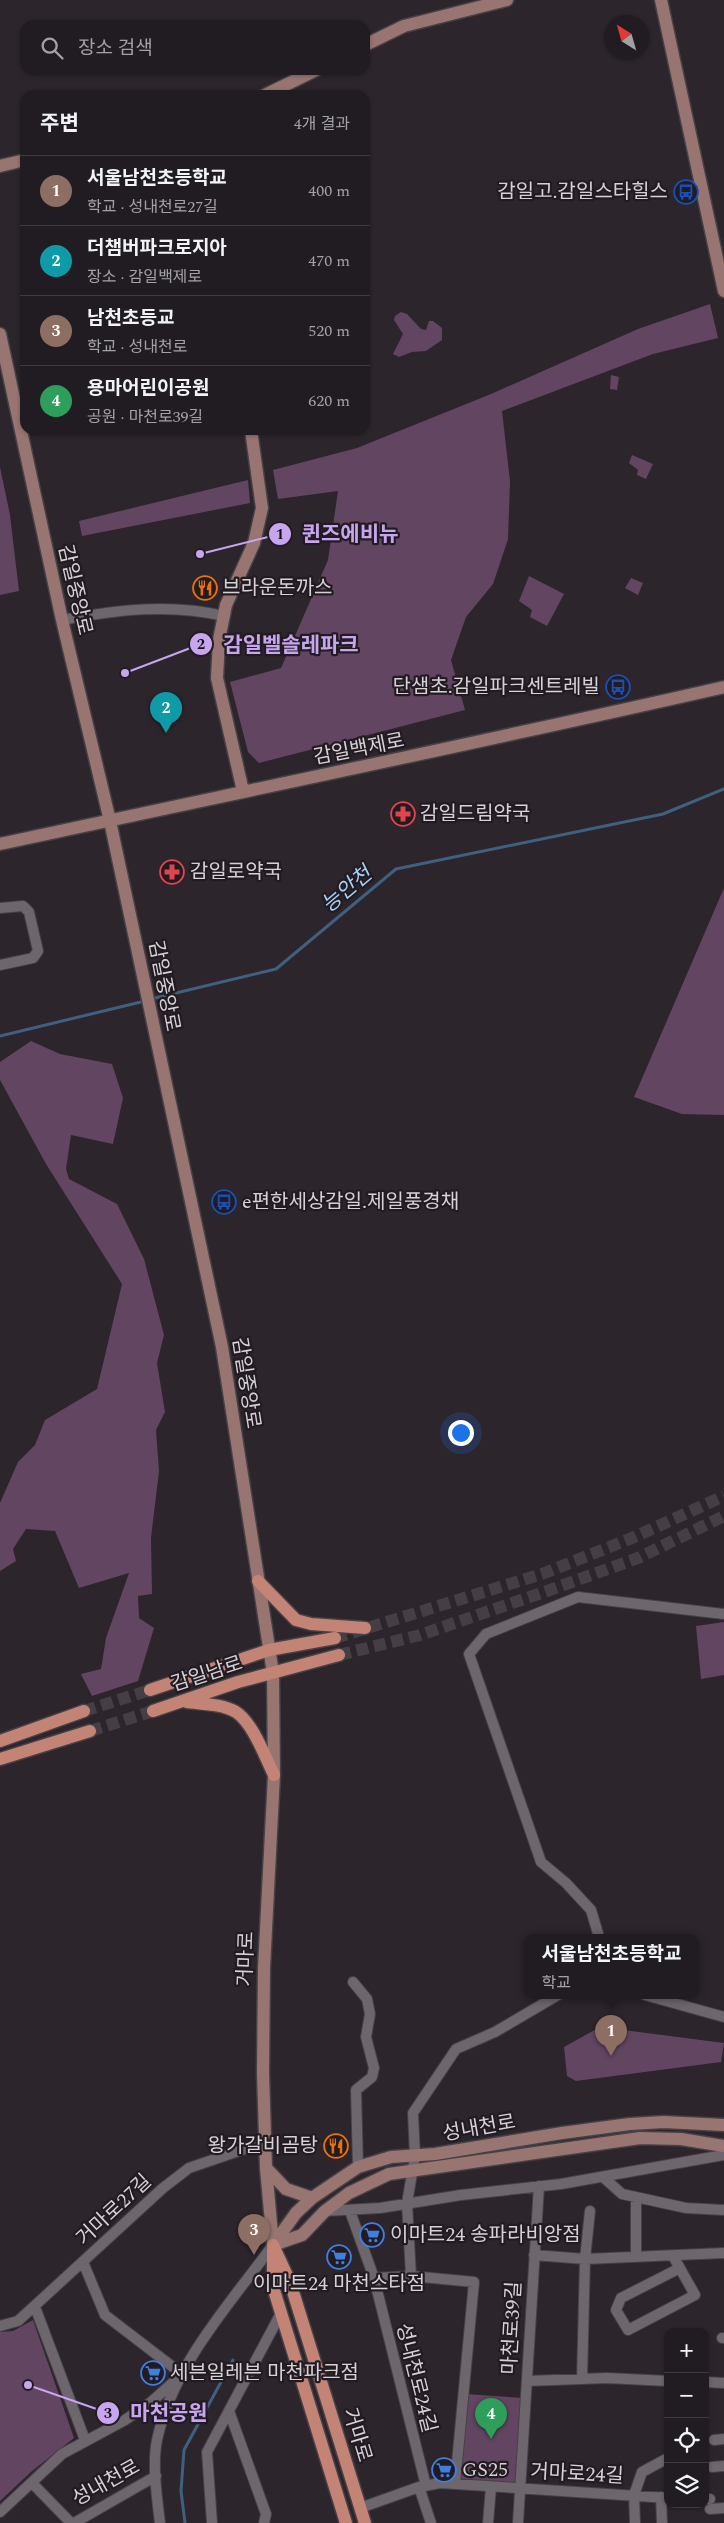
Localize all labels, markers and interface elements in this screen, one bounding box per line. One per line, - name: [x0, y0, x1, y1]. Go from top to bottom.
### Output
- north arrow: [604, 15, 649, 60]
- search box: [20, 20, 370, 75]
- icon: search: [38, 34, 66, 62]
- text: 장소 검색: [78, 34, 153, 63]
- text: 주변: [40, 108, 79, 140]
- text: 4개 결과: [294, 112, 350, 136]
- text: 서울남천초등학교: [87, 164, 227, 193]
- place label: 감일고.감일스타힐스: [497, 177, 668, 207]
- text: 1: [52, 179, 60, 203]
- text: 400 m: [308, 179, 350, 203]
- bus stop icon: 감일고.감일스타힐스: [673, 179, 699, 205]
- text: 학교 · 성내천로27길: [87, 195, 218, 219]
- text: 더챔버파크로지아: [87, 234, 227, 263]
- text: 2: [52, 249, 60, 273]
- text: 470 m: [308, 249, 350, 273]
- text: 장소 · 감일백제로: [87, 265, 202, 289]
- text: 남천초등교: [87, 304, 174, 333]
- text: 3: [52, 319, 60, 343]
- text: 520 m: [308, 319, 350, 343]
- text: 학교 · 성내천로: [87, 335, 187, 359]
- text: 용마어린이공원: [87, 374, 209, 403]
- text: 4: [52, 389, 60, 413]
- text: 620 m: [308, 389, 350, 413]
- text: 공원 · 마천로39길: [87, 405, 203, 429]
- callout: 퀸즈에비뉴: [267, 516, 409, 552]
- text: 퀸즈에비뉴: [302, 519, 398, 551]
- text: 1: [276, 523, 284, 546]
- street label: 감일중앙로: [50, 542, 100, 638]
- place label: 브라운돈까스: [222, 573, 332, 603]
- restaurant icon: 브라운돈까스: [192, 575, 218, 601]
- callout: 감일벨솔레파크: [188, 626, 368, 662]
- text: 감일벨솔레파크: [223, 630, 359, 662]
- text: 2: [197, 633, 205, 656]
- place label: 단샘초.감일파크센트레빌: [393, 672, 600, 702]
- bus stop icon: 단샘초.감일파크센트레빌: [605, 674, 631, 700]
- pin: 2: [150, 692, 182, 733]
- street label: 감일백제로: [311, 725, 407, 773]
- place label: 감일드림약국: [420, 799, 530, 829]
- pharmacy icon: 감일드림약국: [390, 801, 416, 827]
- place label: 감일로약국: [190, 857, 282, 887]
- water label: 능안천: [315, 857, 382, 921]
- pharmacy icon: 감일로약국: [159, 859, 185, 885]
- street label: 감일중앙로: [140, 938, 188, 1034]
- place label: e편한세상감일.제일풍경채: [242, 1187, 459, 1217]
- bus stop icon: e편한세상감일.제일풍경채: [211, 1189, 237, 1215]
- street label: 감일중앙로: [224, 1335, 268, 1431]
- your location: [448, 1420, 474, 1446]
- street label: 감일남로: [167, 1648, 247, 1700]
- street label: 거마로: [230, 1931, 262, 1987]
- popup: [524, 1934, 699, 1999]
- text: 서울남천초등학교: [542, 1940, 681, 1969]
- text: 학교: [542, 1971, 571, 1995]
- pin: 1: [595, 2015, 627, 2056]
- street label: 성내천로: [440, 2107, 518, 2149]
- place label: 왕가갈비곰탕: [208, 2131, 318, 2161]
- restaurant icon: 왕가갈비곰탕: [323, 2133, 349, 2159]
- street label: 거마로27길: [70, 2167, 158, 2253]
- pin: 3: [238, 2214, 270, 2255]
- place label: 이마트24 송파라비앙점: [390, 2220, 581, 2250]
- supermarket icon: 이마트24 송파라비앙점: [359, 2222, 385, 2248]
- supermarket icon: 이마트24 마천스타점: [326, 2244, 352, 2270]
- place label: 이마트24 마천스타점: [253, 2269, 425, 2299]
- street label: 마천로39길: [495, 2280, 529, 2376]
- street label: 성내천로24길: [388, 2320, 444, 2436]
- map controls: [664, 2328, 709, 2508]
- button: +: [664, 2328, 709, 2373]
- place label: 세븐일레븐 마천파크점: [170, 2358, 359, 2388]
- supermarket icon: 세븐일레븐 마천파크점: [140, 2360, 166, 2386]
- button: −: [664, 2373, 709, 2418]
- callout: 마천공원: [96, 2395, 218, 2431]
- text: 마천공원: [130, 2398, 208, 2430]
- pin: 4: [475, 2398, 507, 2439]
- text: 3: [104, 2402, 112, 2425]
- street label: 거마로: [335, 2404, 379, 2466]
- button: locate: [664, 2418, 709, 2463]
- street label: 성내천로: [67, 2452, 145, 2514]
- place label: GS25: [462, 2455, 508, 2485]
- supermarket icon: GS25: [431, 2457, 457, 2483]
- street label: 거마로24길: [529, 2457, 625, 2491]
- button: layers: [664, 2463, 709, 2508]

